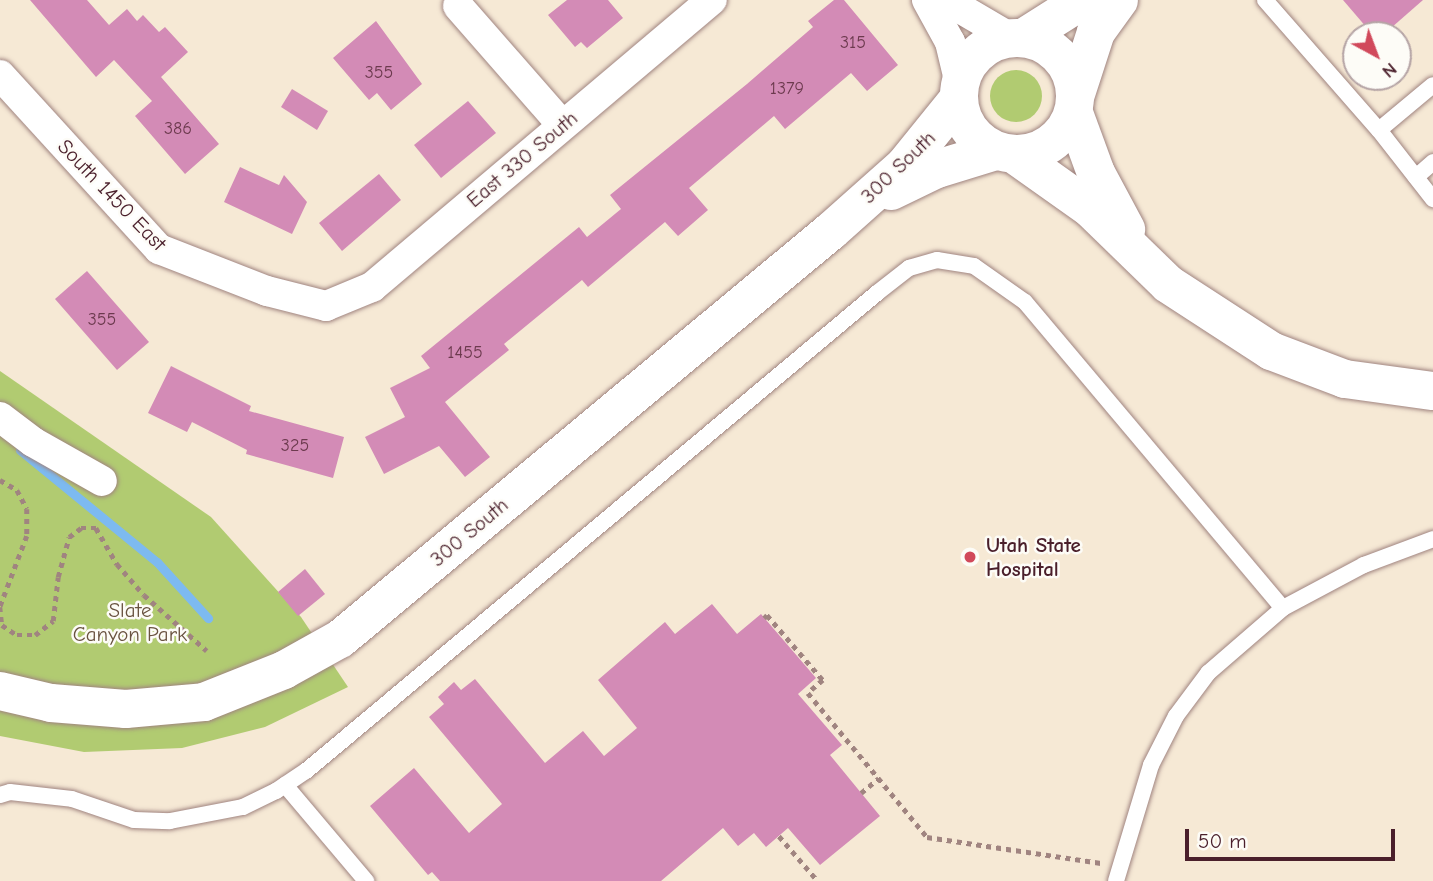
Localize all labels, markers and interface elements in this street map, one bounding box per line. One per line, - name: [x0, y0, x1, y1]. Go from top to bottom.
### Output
- north arrow: [1342, 21, 1412, 91]
- house number: 315: [840, 32, 866, 54]
- text: N: [1378, 58, 1401, 83]
- house number: 355: [365, 62, 393, 84]
- house number: 1379: [770, 78, 804, 100]
- street label: East 330 South: [461, 105, 583, 213]
- house number: 386: [164, 118, 192, 140]
- street label: 300 South: [855, 125, 941, 209]
- street label: South 1450 East: [52, 134, 172, 256]
- house number: 355: [88, 309, 116, 331]
- house number: 1455: [447, 342, 483, 364]
- house number: 325: [281, 435, 309, 457]
- street label: 300 South: [425, 492, 513, 572]
- place label: Utah State Hospital: [986, 532, 1081, 582]
- marker: Utah State Hospital: [960, 547, 980, 567]
- park label: Slate Canyon Park: [73, 597, 187, 647]
- scale bar: [1188, 814, 1398, 858]
- text: 50 m: [1198, 829, 1247, 853]

